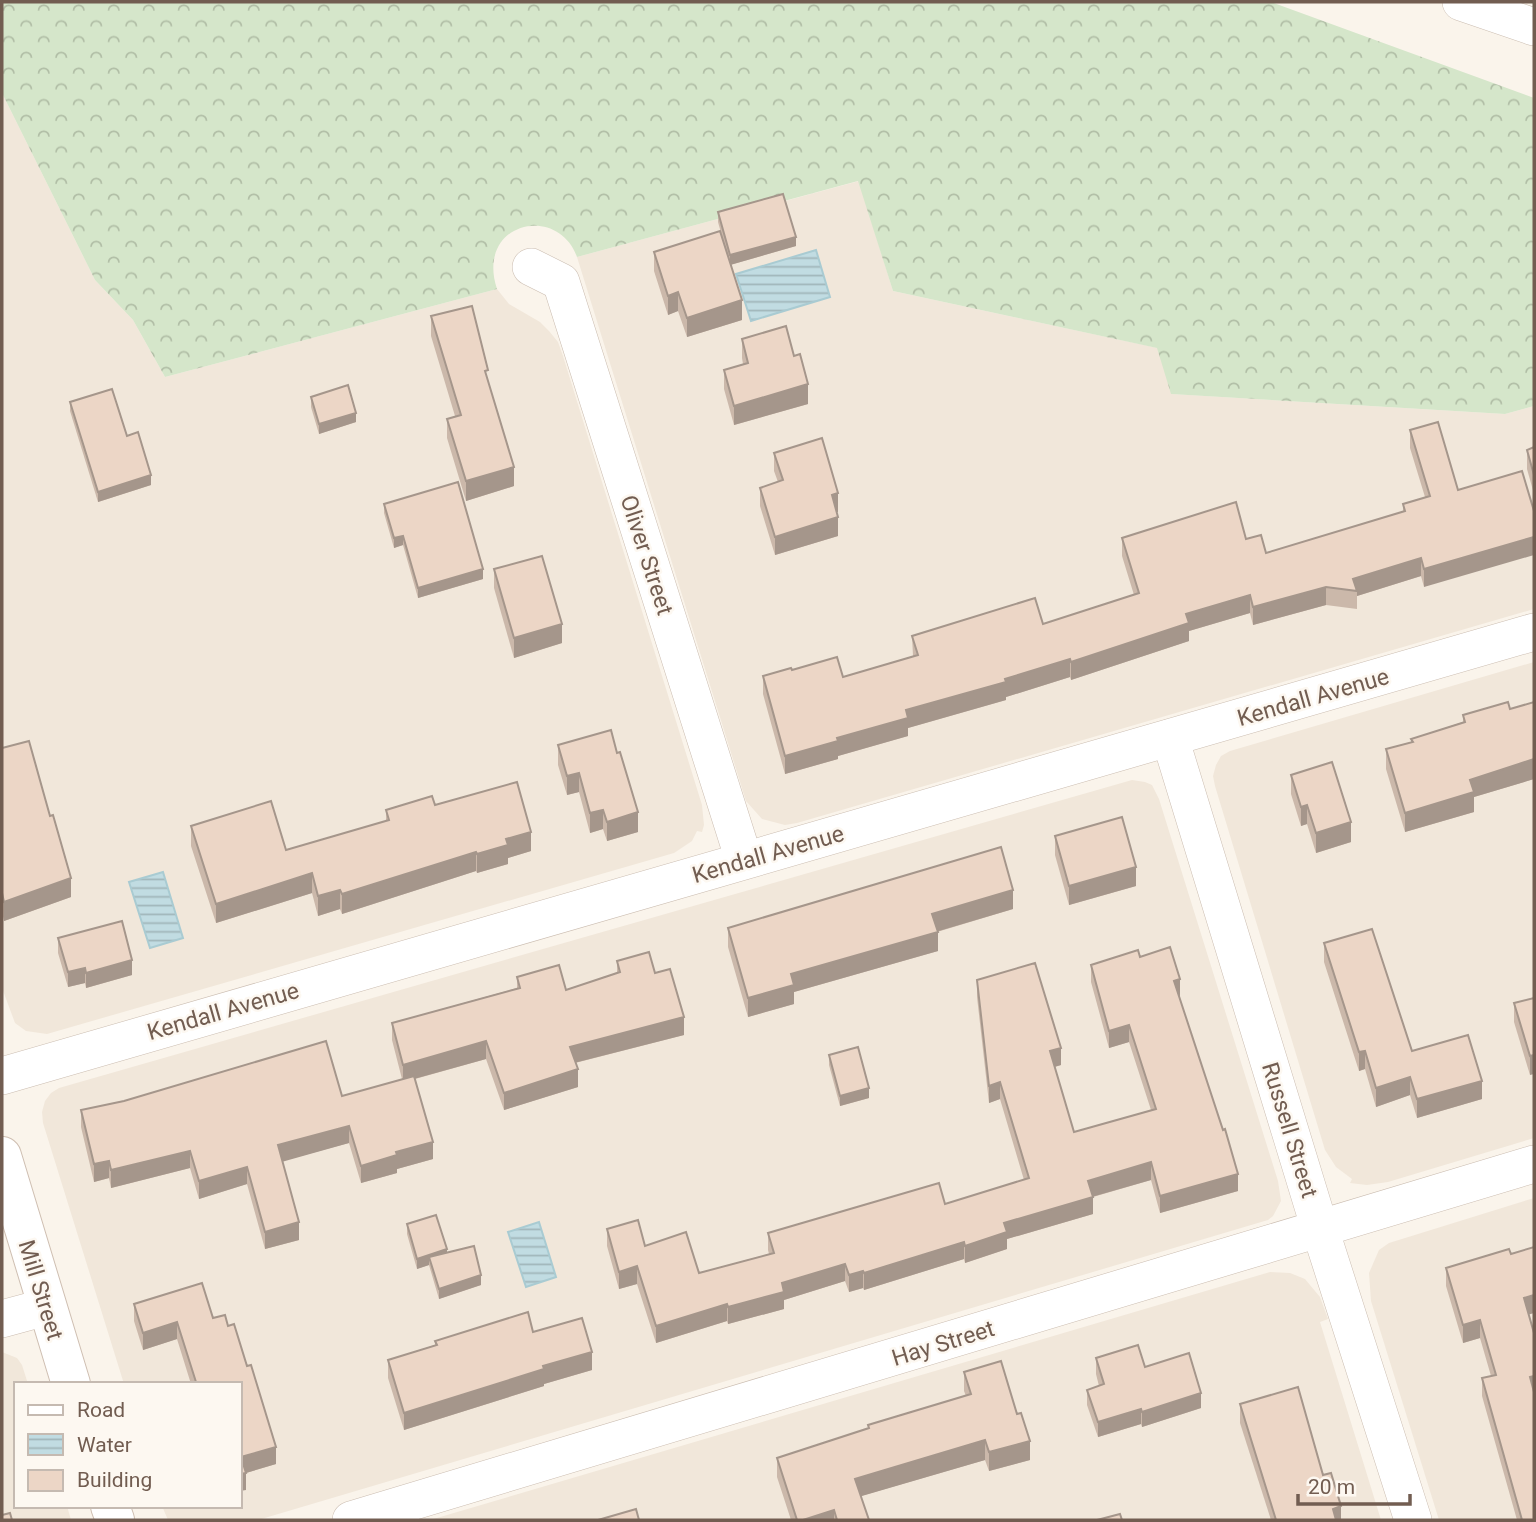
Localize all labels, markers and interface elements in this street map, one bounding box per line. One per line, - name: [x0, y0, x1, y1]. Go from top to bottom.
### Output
- street label: Oliver Street: [614, 492, 679, 618]
- street label: Kendall Avenue: [1234, 663, 1392, 732]
- street label: Kendall Avenue: [689, 820, 847, 889]
- street label: Kendall Avenue: [144, 977, 302, 1046]
- street label: Russell Street: [1256, 1059, 1323, 1201]
- street label: Mill Street: [13, 1237, 69, 1343]
- street label: Hay Street: [889, 1315, 998, 1372]
- legend: [14, 1382, 242, 1508]
- text: Road: [77, 1398, 125, 1422]
- text: Water: [77, 1433, 132, 1457]
- scale bar: [1298, 1462, 1410, 1506]
- text: Building: [77, 1468, 152, 1492]
- text: 20 m: [1308, 1475, 1355, 1499]

